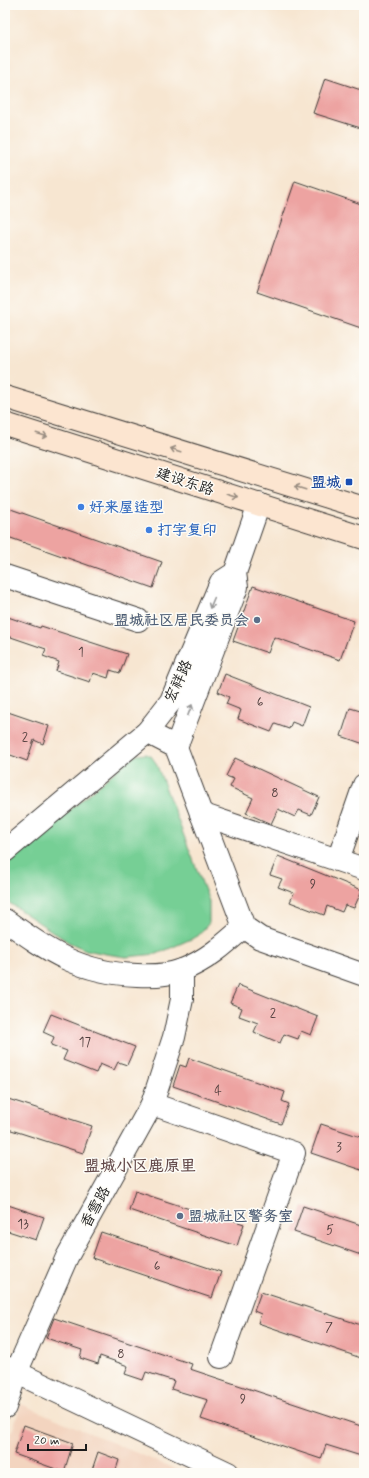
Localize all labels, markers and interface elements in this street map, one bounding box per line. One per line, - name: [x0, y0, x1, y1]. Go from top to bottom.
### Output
- one-way arrow: [36, 432, 49, 439]
- one-way arrow: [170, 446, 183, 453]
- street label: 建设东路: [153, 463, 216, 501]
- place label: 盟城: [311, 473, 341, 493]
- marker: 盟城: [344, 477, 354, 487]
- one-way arrow: [294, 484, 307, 491]
- one-way arrow: [226, 493, 239, 500]
- place label: 好来屋造型: [89, 498, 164, 518]
- marker: 好来屋造型: [76, 502, 86, 512]
- place label: 打字复印: [157, 521, 217, 541]
- marker: 打字复印: [144, 525, 154, 535]
- one-way arrow: [208, 596, 216, 608]
- place label: 盟城社区居民委员会: [114, 611, 249, 631]
- marker: 盟城社区居民委员会: [252, 615, 262, 625]
- house number: 1: [78, 644, 84, 661]
- street label: 宏祥路: [160, 657, 197, 706]
- house number: 6: [257, 694, 264, 711]
- one-way arrow: [186, 705, 194, 717]
- house number: 2: [22, 729, 29, 746]
- house number: 8: [271, 785, 279, 802]
- house number: 9: [310, 876, 316, 893]
- house number: 2: [270, 1005, 277, 1022]
- house number: 17: [79, 1034, 92, 1051]
- house number: 4: [214, 1083, 222, 1100]
- house number: 3: [336, 1139, 342, 1156]
- district label: 盟城小区鹿原里: [84, 1156, 196, 1177]
- street label: 香雪路: [76, 1183, 116, 1232]
- place label: 盟城社区警务室: [188, 1207, 293, 1227]
- marker: 盟城社区警务室: [175, 1211, 185, 1221]
- house number: 13: [17, 1216, 29, 1233]
- house number: 5: [326, 1222, 334, 1239]
- house number: 6: [154, 1258, 161, 1275]
- house number: 7: [325, 1319, 333, 1336]
- house number: 8: [117, 1346, 125, 1363]
- house number: 9: [240, 1391, 246, 1408]
- scale bar: [28, 1426, 86, 1452]
- text: 20 m: [34, 1433, 60, 1449]

